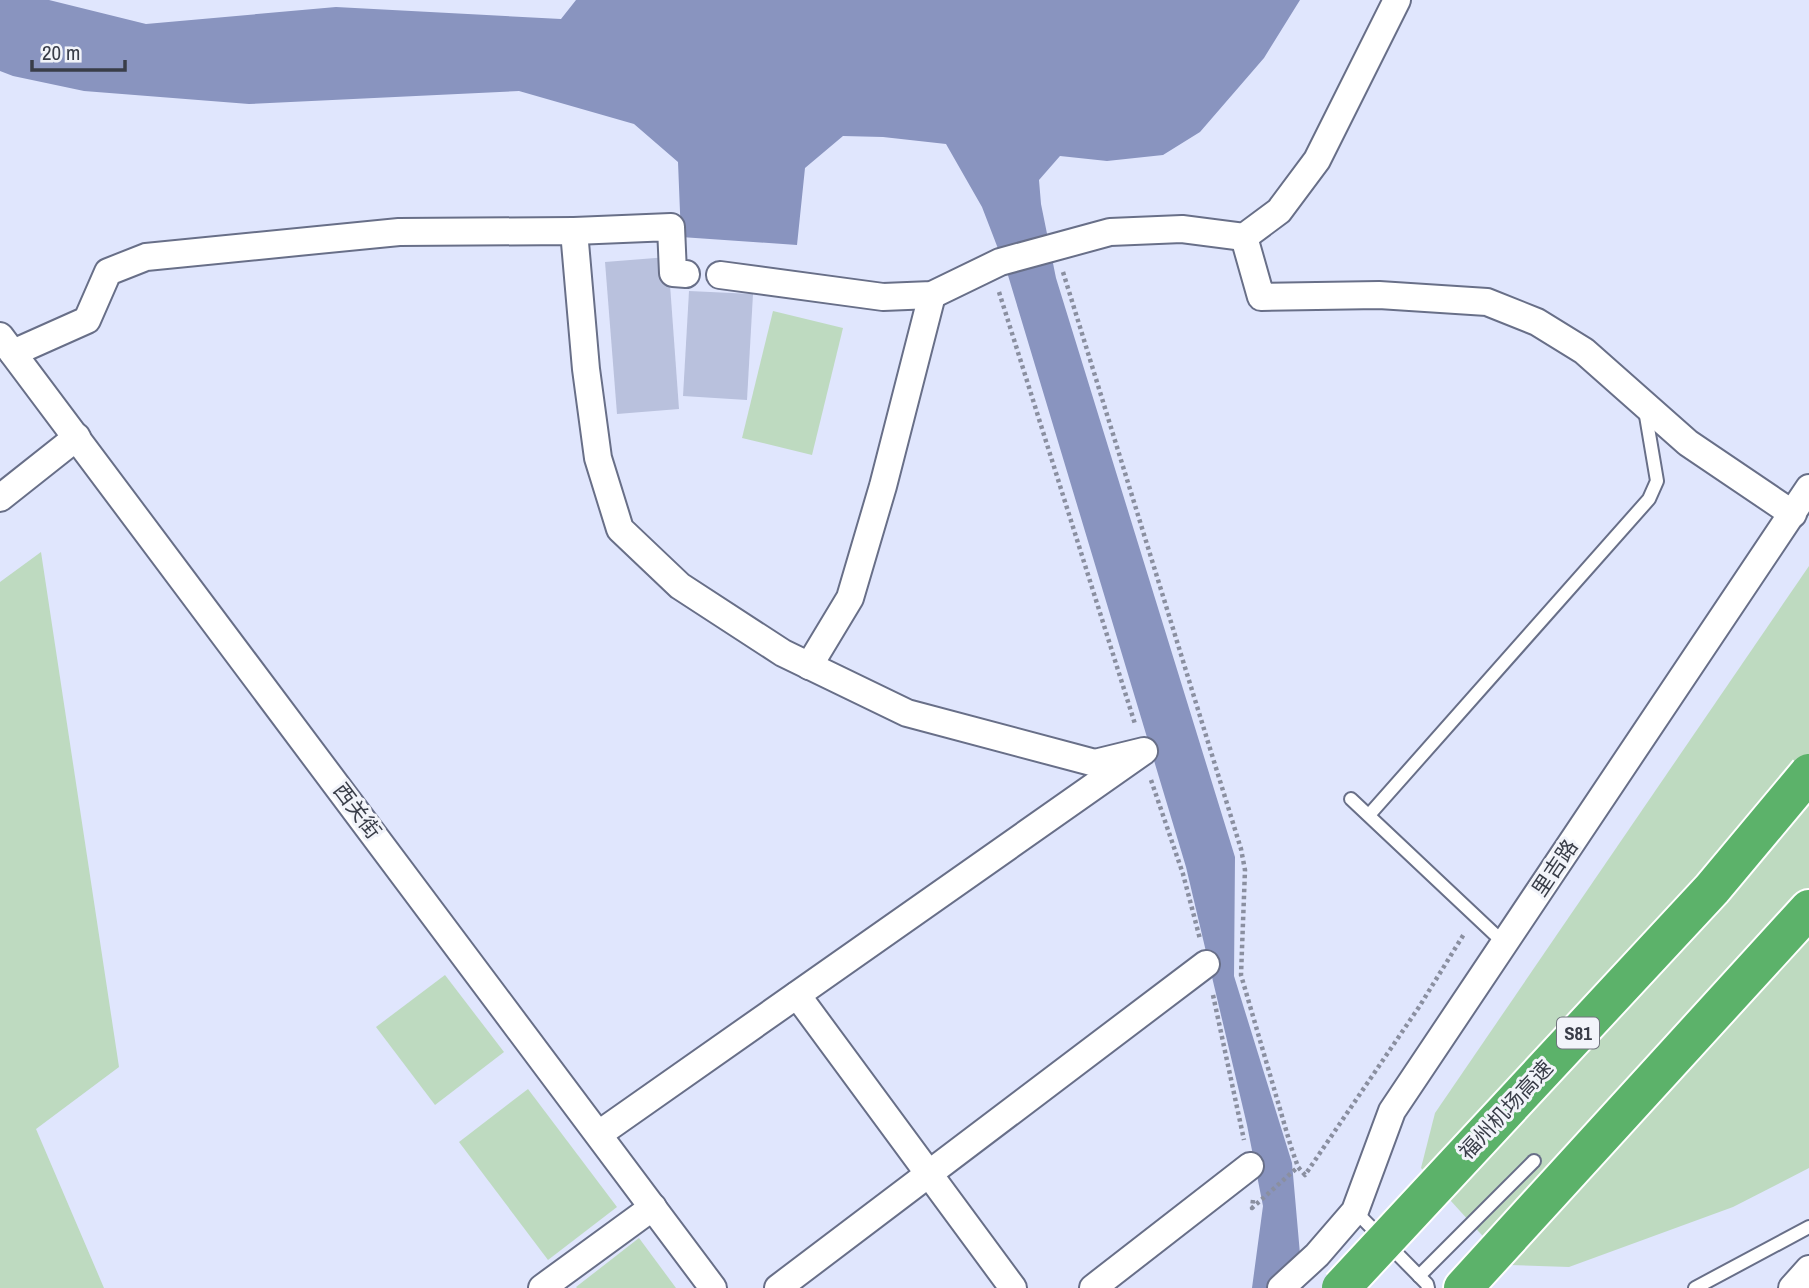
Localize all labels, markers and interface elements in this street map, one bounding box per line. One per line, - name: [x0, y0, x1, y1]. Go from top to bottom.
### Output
- scale bar: [32, 28, 124, 72]
- text: 20 m: [42, 38, 80, 67]
- street label: 西关街: [327, 777, 388, 845]
- street label: 里吉路: [1525, 833, 1584, 902]
- road number: S81: [1557, 1018, 1599, 1049]
- street label: 福州机场高速: [1452, 1054, 1559, 1166]

